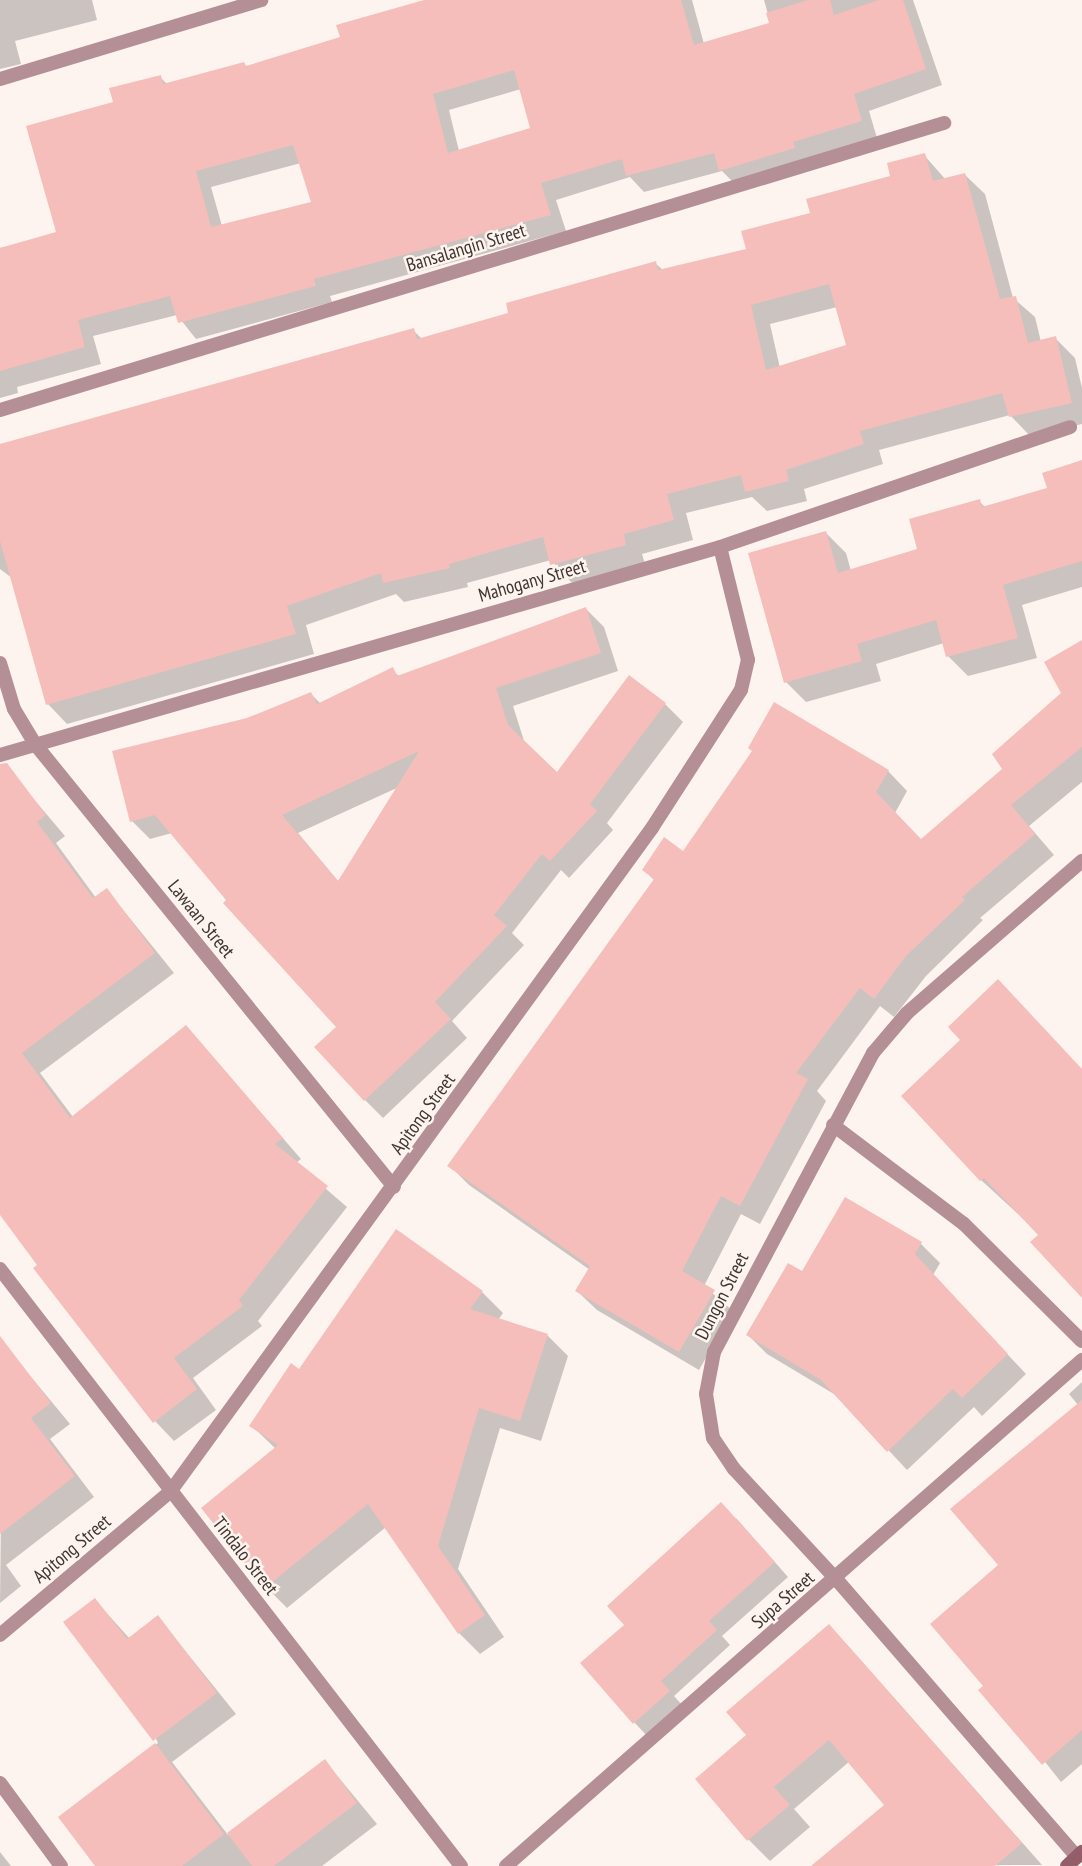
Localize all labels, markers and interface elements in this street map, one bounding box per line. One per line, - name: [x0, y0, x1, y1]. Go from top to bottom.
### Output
- street label: Bansalangin Street: [404, 219, 528, 277]
- street label: Mahogany Street: [476, 555, 588, 607]
- street label: Lawaan Street: [163, 876, 239, 962]
- street label: Apitong Street: [386, 1069, 460, 1159]
- street label: Dungon Street: [690, 1249, 754, 1343]
- street label: Apitong Street: [28, 1510, 116, 1588]
- street label: Tindalo Street: [207, 1512, 283, 1600]
- street label: Supa Street: [747, 1567, 819, 1633]

